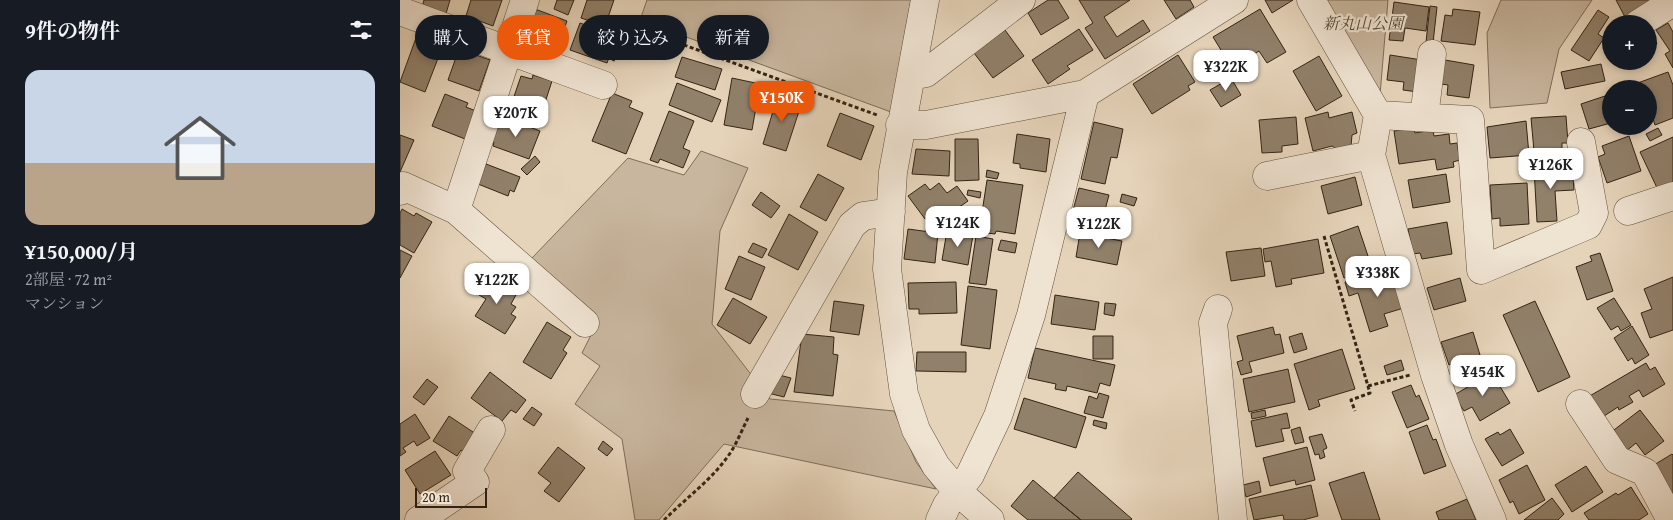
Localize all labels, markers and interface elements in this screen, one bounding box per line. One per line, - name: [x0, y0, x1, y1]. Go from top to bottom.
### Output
- park label: 新丸山公園: [1323, 11, 1406, 35]
- text: 9件の物件: [25, 15, 120, 46]
- chip: 購入: [415, 15, 487, 60]
- chip: 賃貸: [497, 15, 569, 60]
- chip: 絞り込み: [579, 15, 687, 60]
- chip: 新着: [697, 15, 769, 60]
- map controls: [1602, 15, 1657, 135]
- button: +: [1602, 15, 1657, 70]
- icon: filters: [347, 16, 375, 44]
- pin: ¥322K: [1191, 49, 1261, 92]
- text: ¥322K: [1204, 54, 1248, 78]
- pin: ¥150K: [747, 80, 817, 123]
- button: −: [1602, 80, 1657, 135]
- text: ¥150K: [760, 85, 804, 109]
- pin: ¥207K: [481, 96, 551, 138]
- text: ¥207K: [494, 100, 538, 124]
- icon: home: [155, 103, 245, 193]
- pin: ¥126K: [1516, 148, 1586, 190]
- text: ¥126K: [1529, 152, 1573, 176]
- pin: ¥124K: [923, 206, 993, 248]
- pin: ¥122K: [1064, 206, 1134, 249]
- text: ¥124K: [936, 210, 980, 234]
- text: ¥122K: [1077, 211, 1121, 235]
- text: ¥150,000/月: [25, 236, 138, 267]
- pin: ¥338K: [1343, 256, 1413, 298]
- text: ¥338K: [1356, 260, 1400, 284]
- pin: ¥122K: [462, 262, 532, 305]
- text: 2部屋 · 72 m²: [25, 267, 112, 291]
- text: ¥122K: [475, 267, 519, 291]
- text: マンション: [25, 291, 104, 315]
- pin: ¥454K: [1448, 354, 1518, 397]
- text: ¥454K: [1461, 359, 1505, 383]
- scale bar: [415, 485, 488, 508]
- text: 20 m: [422, 487, 450, 507]

